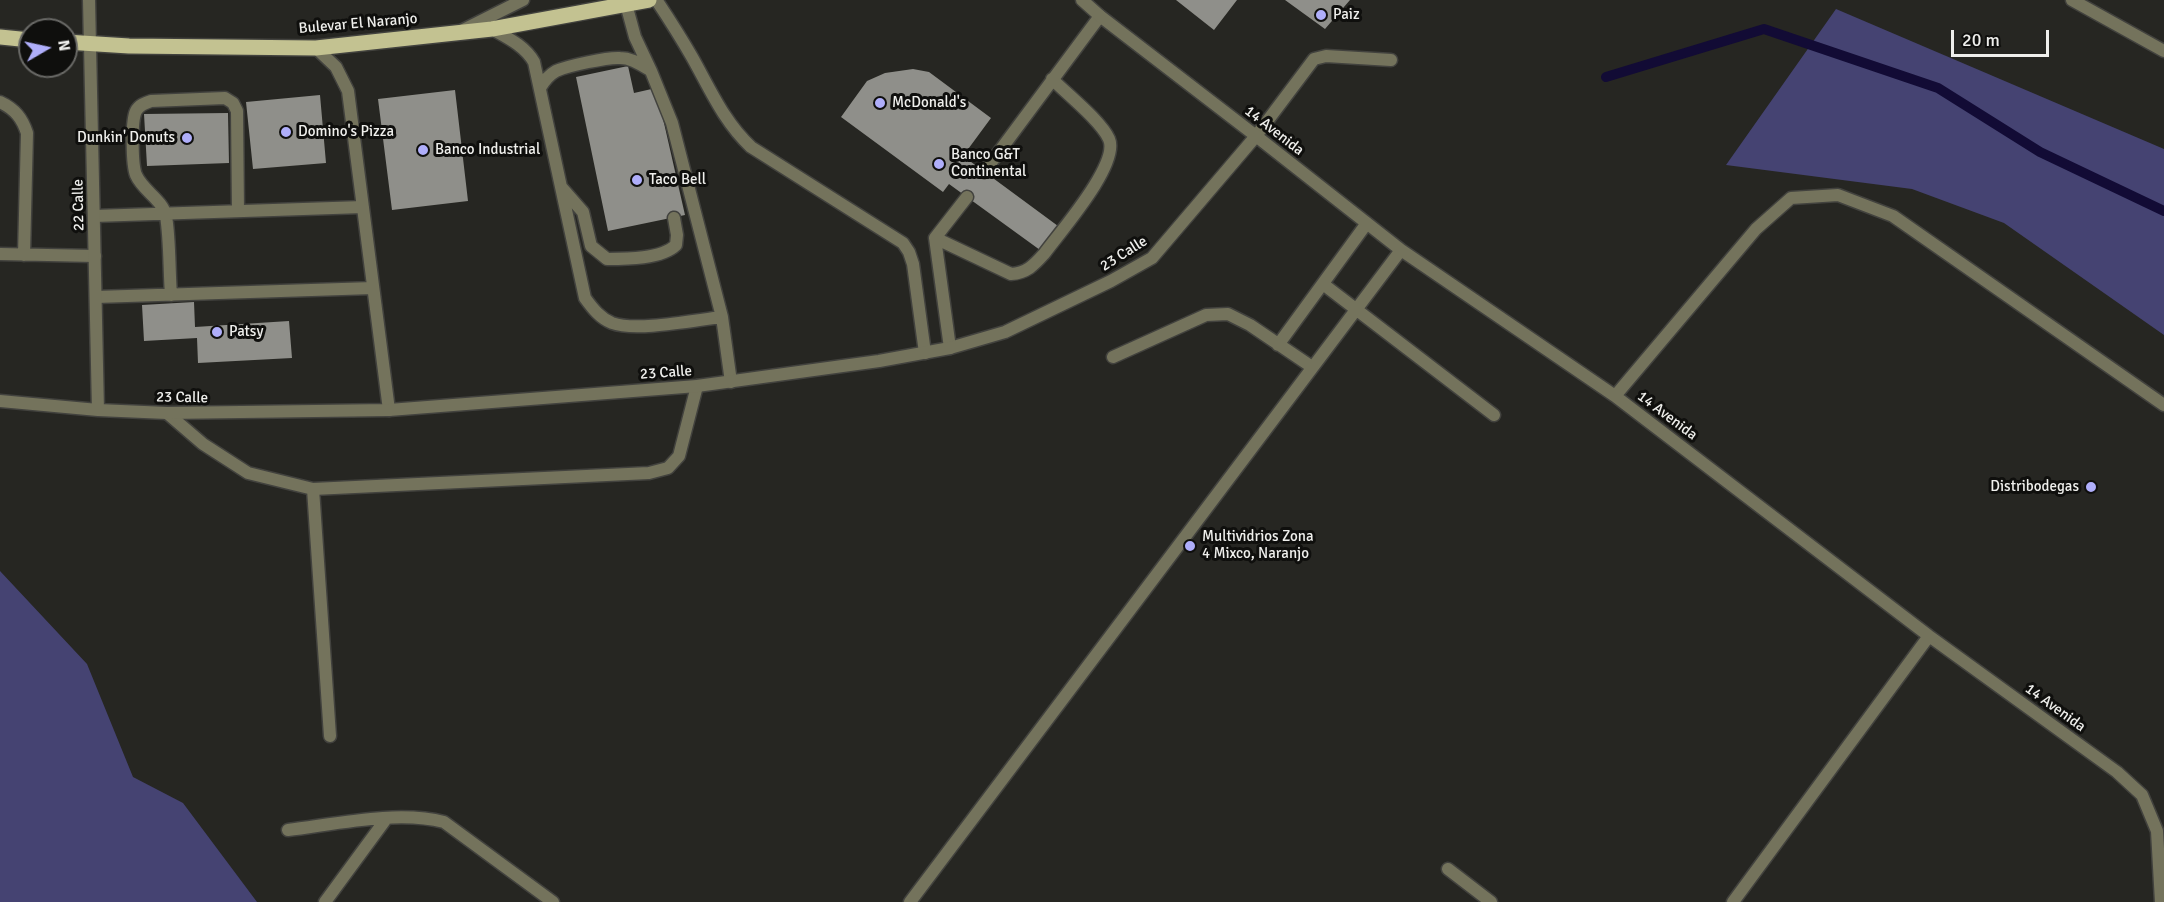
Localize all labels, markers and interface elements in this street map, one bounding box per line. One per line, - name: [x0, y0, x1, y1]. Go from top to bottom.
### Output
- place label: Paiz: [1333, 6, 1360, 24]
- marker: Paiz: [1314, 8, 1328, 22]
- street label: Bulevar El Naranjo: [298, 10, 418, 38]
- north arrow: [18, 18, 78, 78]
- scale bar: [1954, 18, 2052, 56]
- text: 20 m: [1962, 29, 2000, 51]
- text: N: [53, 38, 75, 53]
- place label: McDonald's: [892, 94, 966, 112]
- marker: McDonald's: [873, 96, 887, 110]
- street label: 14 Avenida: [1241, 102, 1307, 160]
- place label: Domino's Pizza: [298, 123, 394, 141]
- marker: Domino's Pizza: [279, 125, 293, 139]
- place label: Dunkin' Donuts: [77, 129, 175, 147]
- marker: Dunkin' Donuts: [180, 131, 194, 145]
- place label: Banco Industrial: [435, 141, 540, 159]
- marker: Banco Industrial: [416, 143, 430, 157]
- place label: Banco G&T Continental: [951, 146, 1026, 181]
- marker: Banco G&T Continental: [932, 157, 946, 171]
- place label: Taco Bell: [649, 171, 706, 189]
- marker: Taco Bell: [630, 173, 644, 187]
- street label: 22 Calle: [70, 179, 88, 231]
- street label: 23 Calle: [1097, 233, 1151, 275]
- place label: Patsy: [229, 323, 263, 341]
- marker: Patsy: [210, 325, 224, 339]
- street label: 23 Calle: [639, 362, 693, 384]
- street label: 14 Avenida: [1633, 388, 1701, 444]
- street label: 23 Calle: [156, 389, 208, 407]
- place label: Distribodegas: [1990, 478, 2079, 496]
- marker: Distribodegas: [2084, 480, 2098, 494]
- place label: Multividrios Zona 4 Mixco, Naranjo: [1202, 528, 1314, 563]
- marker: Multividrios Zona 4 Mixco, Naranjo: [1183, 539, 1197, 553]
- street label: 14 Avenida: [2021, 680, 2089, 736]

